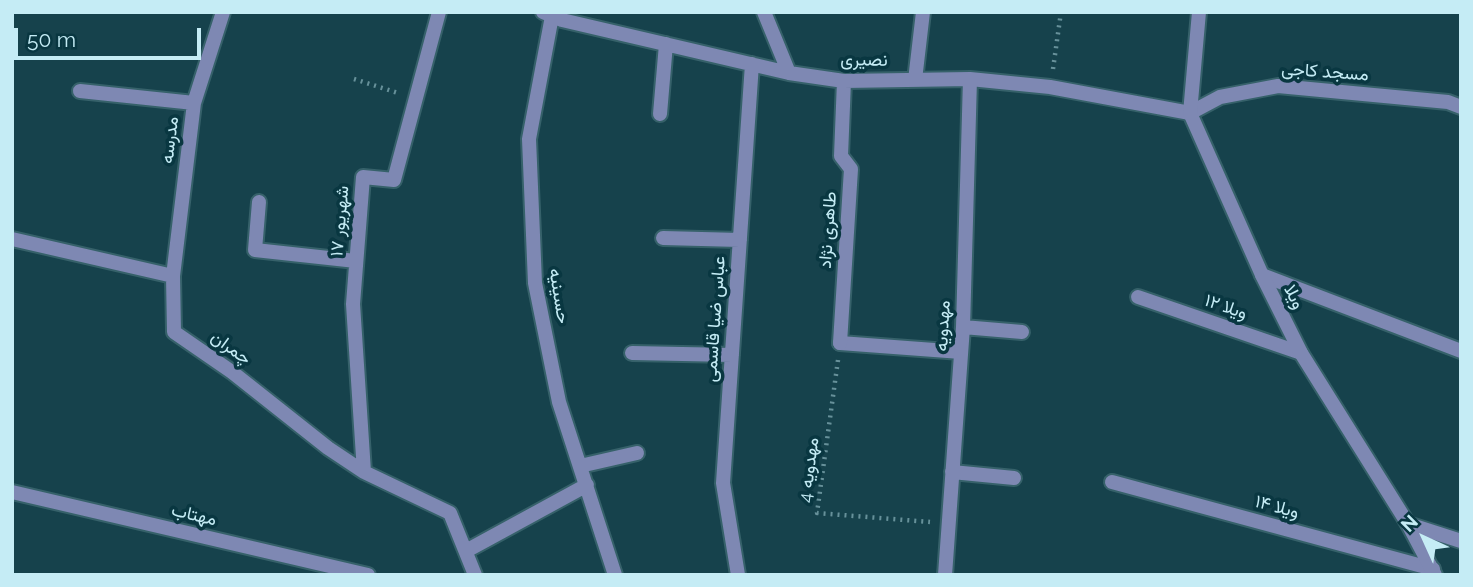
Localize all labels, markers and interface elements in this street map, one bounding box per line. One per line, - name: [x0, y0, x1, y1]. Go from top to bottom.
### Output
- scale bar: [18, 14, 205, 58]
- text: 50 m: [27, 27, 76, 52]
- street label: نصیری: [840, 49, 888, 71]
- street label: مسجد کاجی: [1281, 58, 1369, 86]
- street label: مدرسه: [156, 115, 184, 165]
- street label: ۱۷ شهریور: [326, 185, 354, 257]
- street label: طاهری نژاد: [815, 191, 841, 269]
- street label: عباس ضیا قاسمی: [700, 255, 730, 383]
- street label: حسینیه: [544, 267, 574, 325]
- street label: ویلا: [1279, 281, 1309, 313]
- street label: ویلا ۱۲: [1202, 290, 1250, 324]
- street label: مهدویه: [931, 300, 955, 352]
- street label: چمران: [207, 326, 255, 370]
- street label: مهدویه 4: [794, 436, 824, 504]
- street label: ویلا ۱۴: [1253, 491, 1301, 523]
- street label: مهتاب: [169, 499, 219, 531]
- north arrow: [1389, 503, 1459, 573]
- text: N: [1396, 510, 1422, 536]

